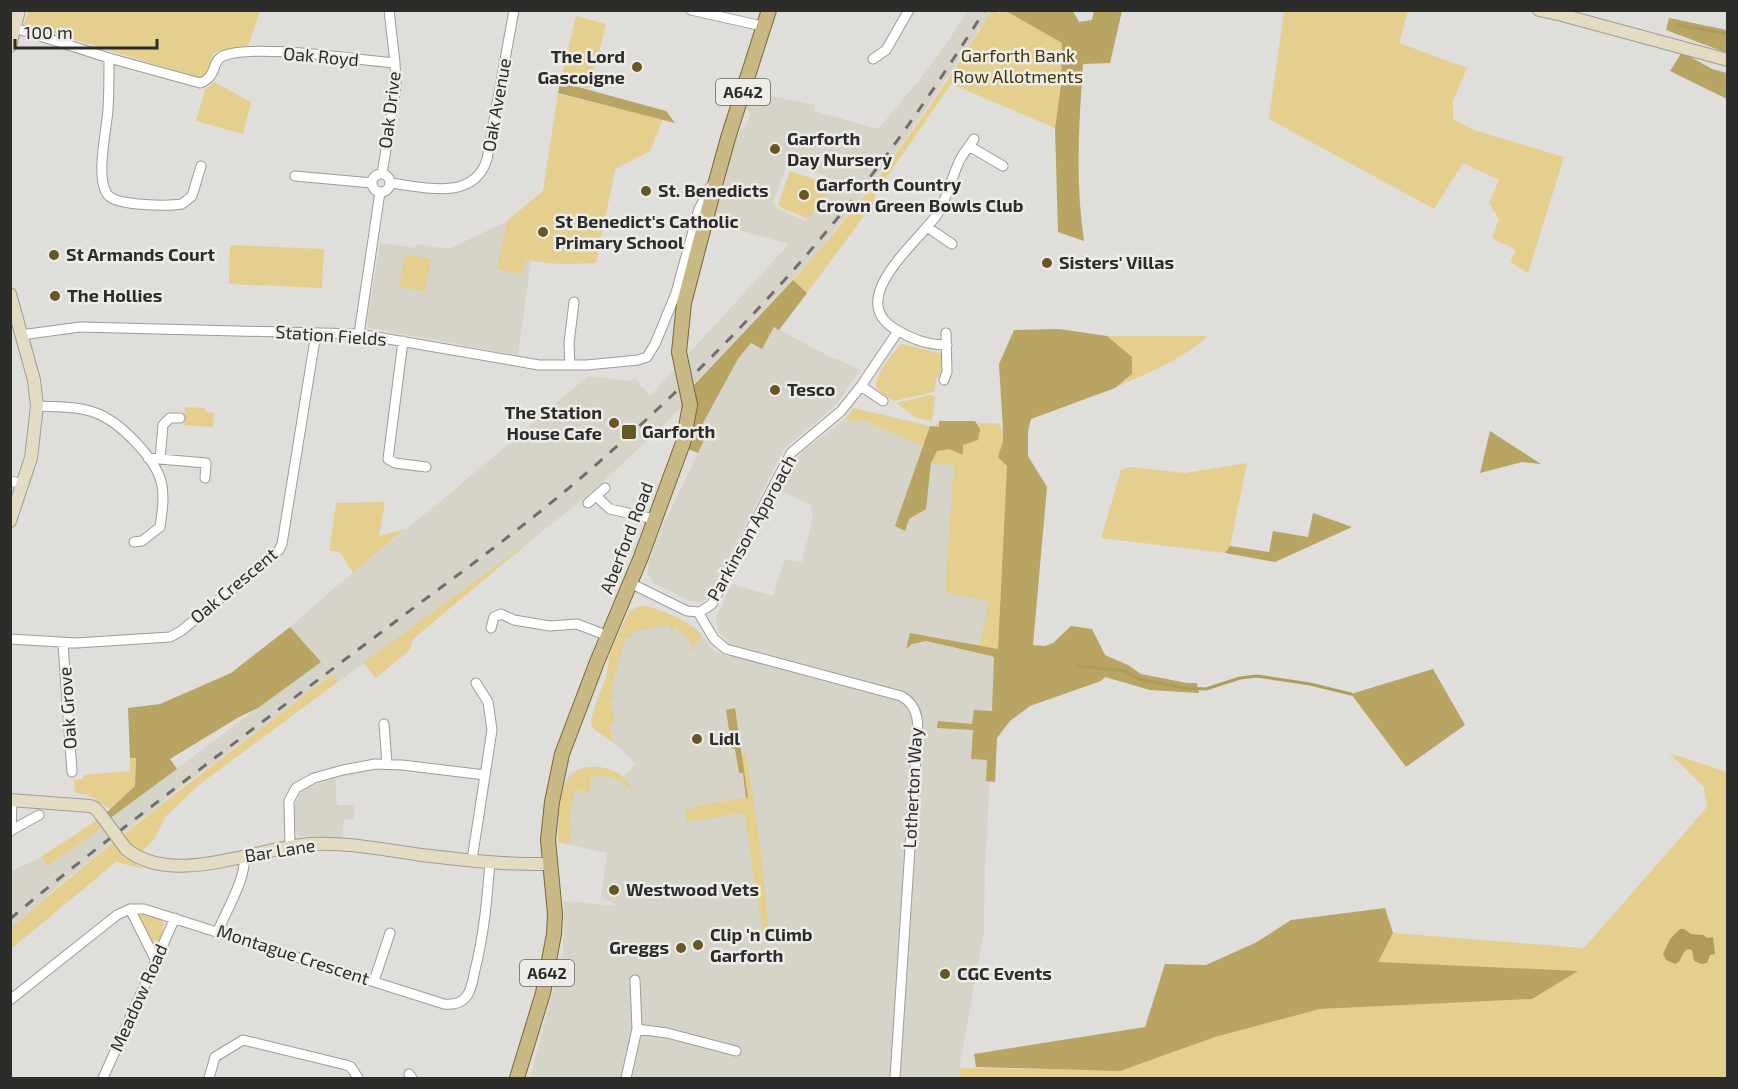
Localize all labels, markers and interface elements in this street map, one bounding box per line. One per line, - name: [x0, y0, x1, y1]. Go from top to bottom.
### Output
- scale bar: [15, 12, 158, 50]
- text: 100 m: [24, 21, 73, 43]
- street label: Oak Royd: [282, 42, 360, 70]
- park label: Garforth Bank Row Allotments: [953, 44, 1083, 87]
- place label: The Lord Gascoigne: [537, 45, 625, 88]
- street label: Oak Avenue: [477, 56, 515, 153]
- marker: The Lord Gascoigne: [630, 60, 644, 74]
- street label: Oak Drive: [373, 70, 405, 150]
- road number: A642: [716, 79, 770, 105]
- place label: Garforth Day Nursery: [787, 127, 893, 170]
- marker: Garforth Day Nursery: [768, 142, 782, 156]
- place label: Garforth Country Crown Green Bowls Club: [816, 173, 1023, 216]
- place label: St. Benedicts: [658, 179, 769, 201]
- marker: St. Benedicts: [639, 184, 653, 198]
- marker: Garforth Country Crown Green Bowls Club: [797, 188, 811, 202]
- place label: St Benedict's Catholic Primary School: [555, 210, 739, 253]
- marker: St Benedict's Catholic Primary School: [536, 225, 550, 239]
- place label: St Armands Court: [66, 243, 215, 265]
- marker: St Armands Court: [47, 248, 61, 262]
- place label: Sisters' Villas: [1059, 251, 1174, 273]
- marker: Sisters' Villas: [1040, 256, 1054, 270]
- place label: The Hollies: [67, 284, 162, 306]
- marker: The Hollies: [48, 289, 62, 303]
- street label: Station Fields: [275, 320, 387, 350]
- place label: Tesco: [787, 378, 835, 400]
- marker: Tesco: [768, 383, 782, 397]
- place label: The Station House Cafe: [504, 401, 602, 444]
- marker: The Station House Cafe: [607, 416, 621, 430]
- place label: Garforth: [642, 420, 715, 442]
- marker: Garforth: [620, 423, 638, 441]
- street label: Parkinson Approach: [702, 451, 800, 604]
- street label: Aberford Road: [595, 479, 657, 597]
- street label: Oak Crescent: [185, 542, 281, 628]
- street label: Oak Grove: [53, 666, 81, 750]
- street label: Lotherton Way: [898, 726, 926, 849]
- place label: Lidl: [709, 727, 740, 749]
- marker: Lidl: [690, 732, 704, 746]
- street label: Bar Lane: [243, 834, 317, 866]
- place label: Westwood Vets: [626, 878, 759, 900]
- marker: Westwood Vets: [607, 883, 621, 897]
- street label: Montague Crescent: [214, 919, 372, 989]
- place label: Clip 'n Climb Garforth: [710, 923, 812, 966]
- place label: Greggs: [609, 936, 669, 958]
- marker: Clip 'n Climb Garforth: [691, 938, 705, 952]
- street label: Meadow Road: [104, 940, 172, 1055]
- marker: Greggs: [674, 941, 688, 955]
- road number: A642: [520, 960, 574, 986]
- place label: CGC Events: [957, 962, 1052, 984]
- marker: CGC Events: [938, 967, 952, 981]

